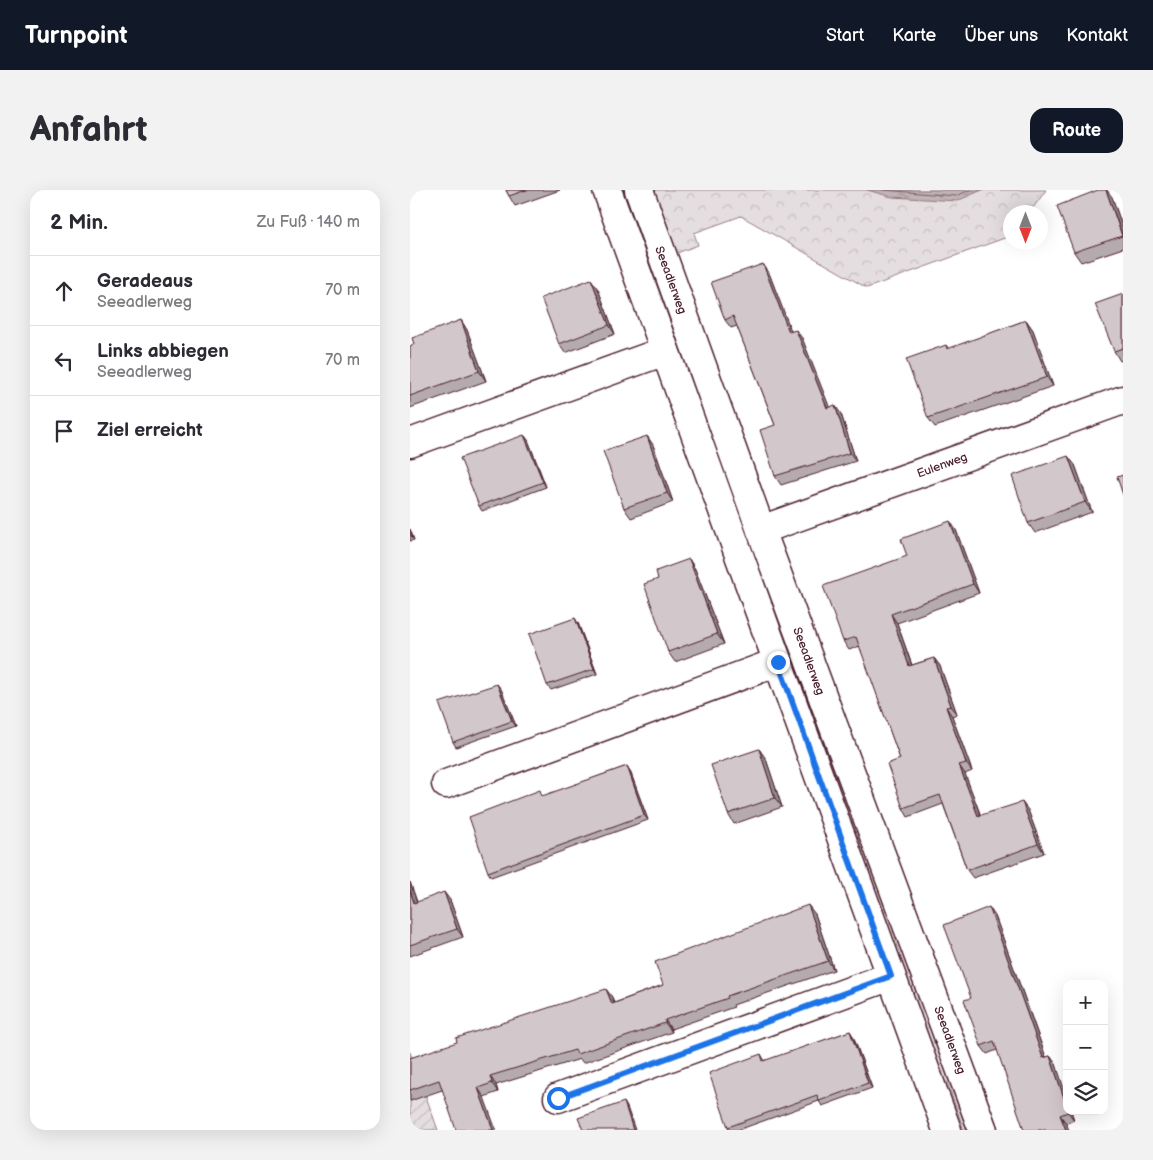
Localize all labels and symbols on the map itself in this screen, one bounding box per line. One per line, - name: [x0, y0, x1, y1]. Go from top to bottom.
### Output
- north arrow: [1003, 205, 1048, 250]
- street label: Seeadlerweg: [651, 244, 690, 316]
- street label: Eulenweg: [915, 449, 970, 482]
- street label: Seeadlerweg: [789, 625, 828, 697]
- route end: [767, 651, 790, 674]
- street label: Seeadlerweg: [930, 1004, 969, 1076]
- route start: [547, 1087, 570, 1110]

